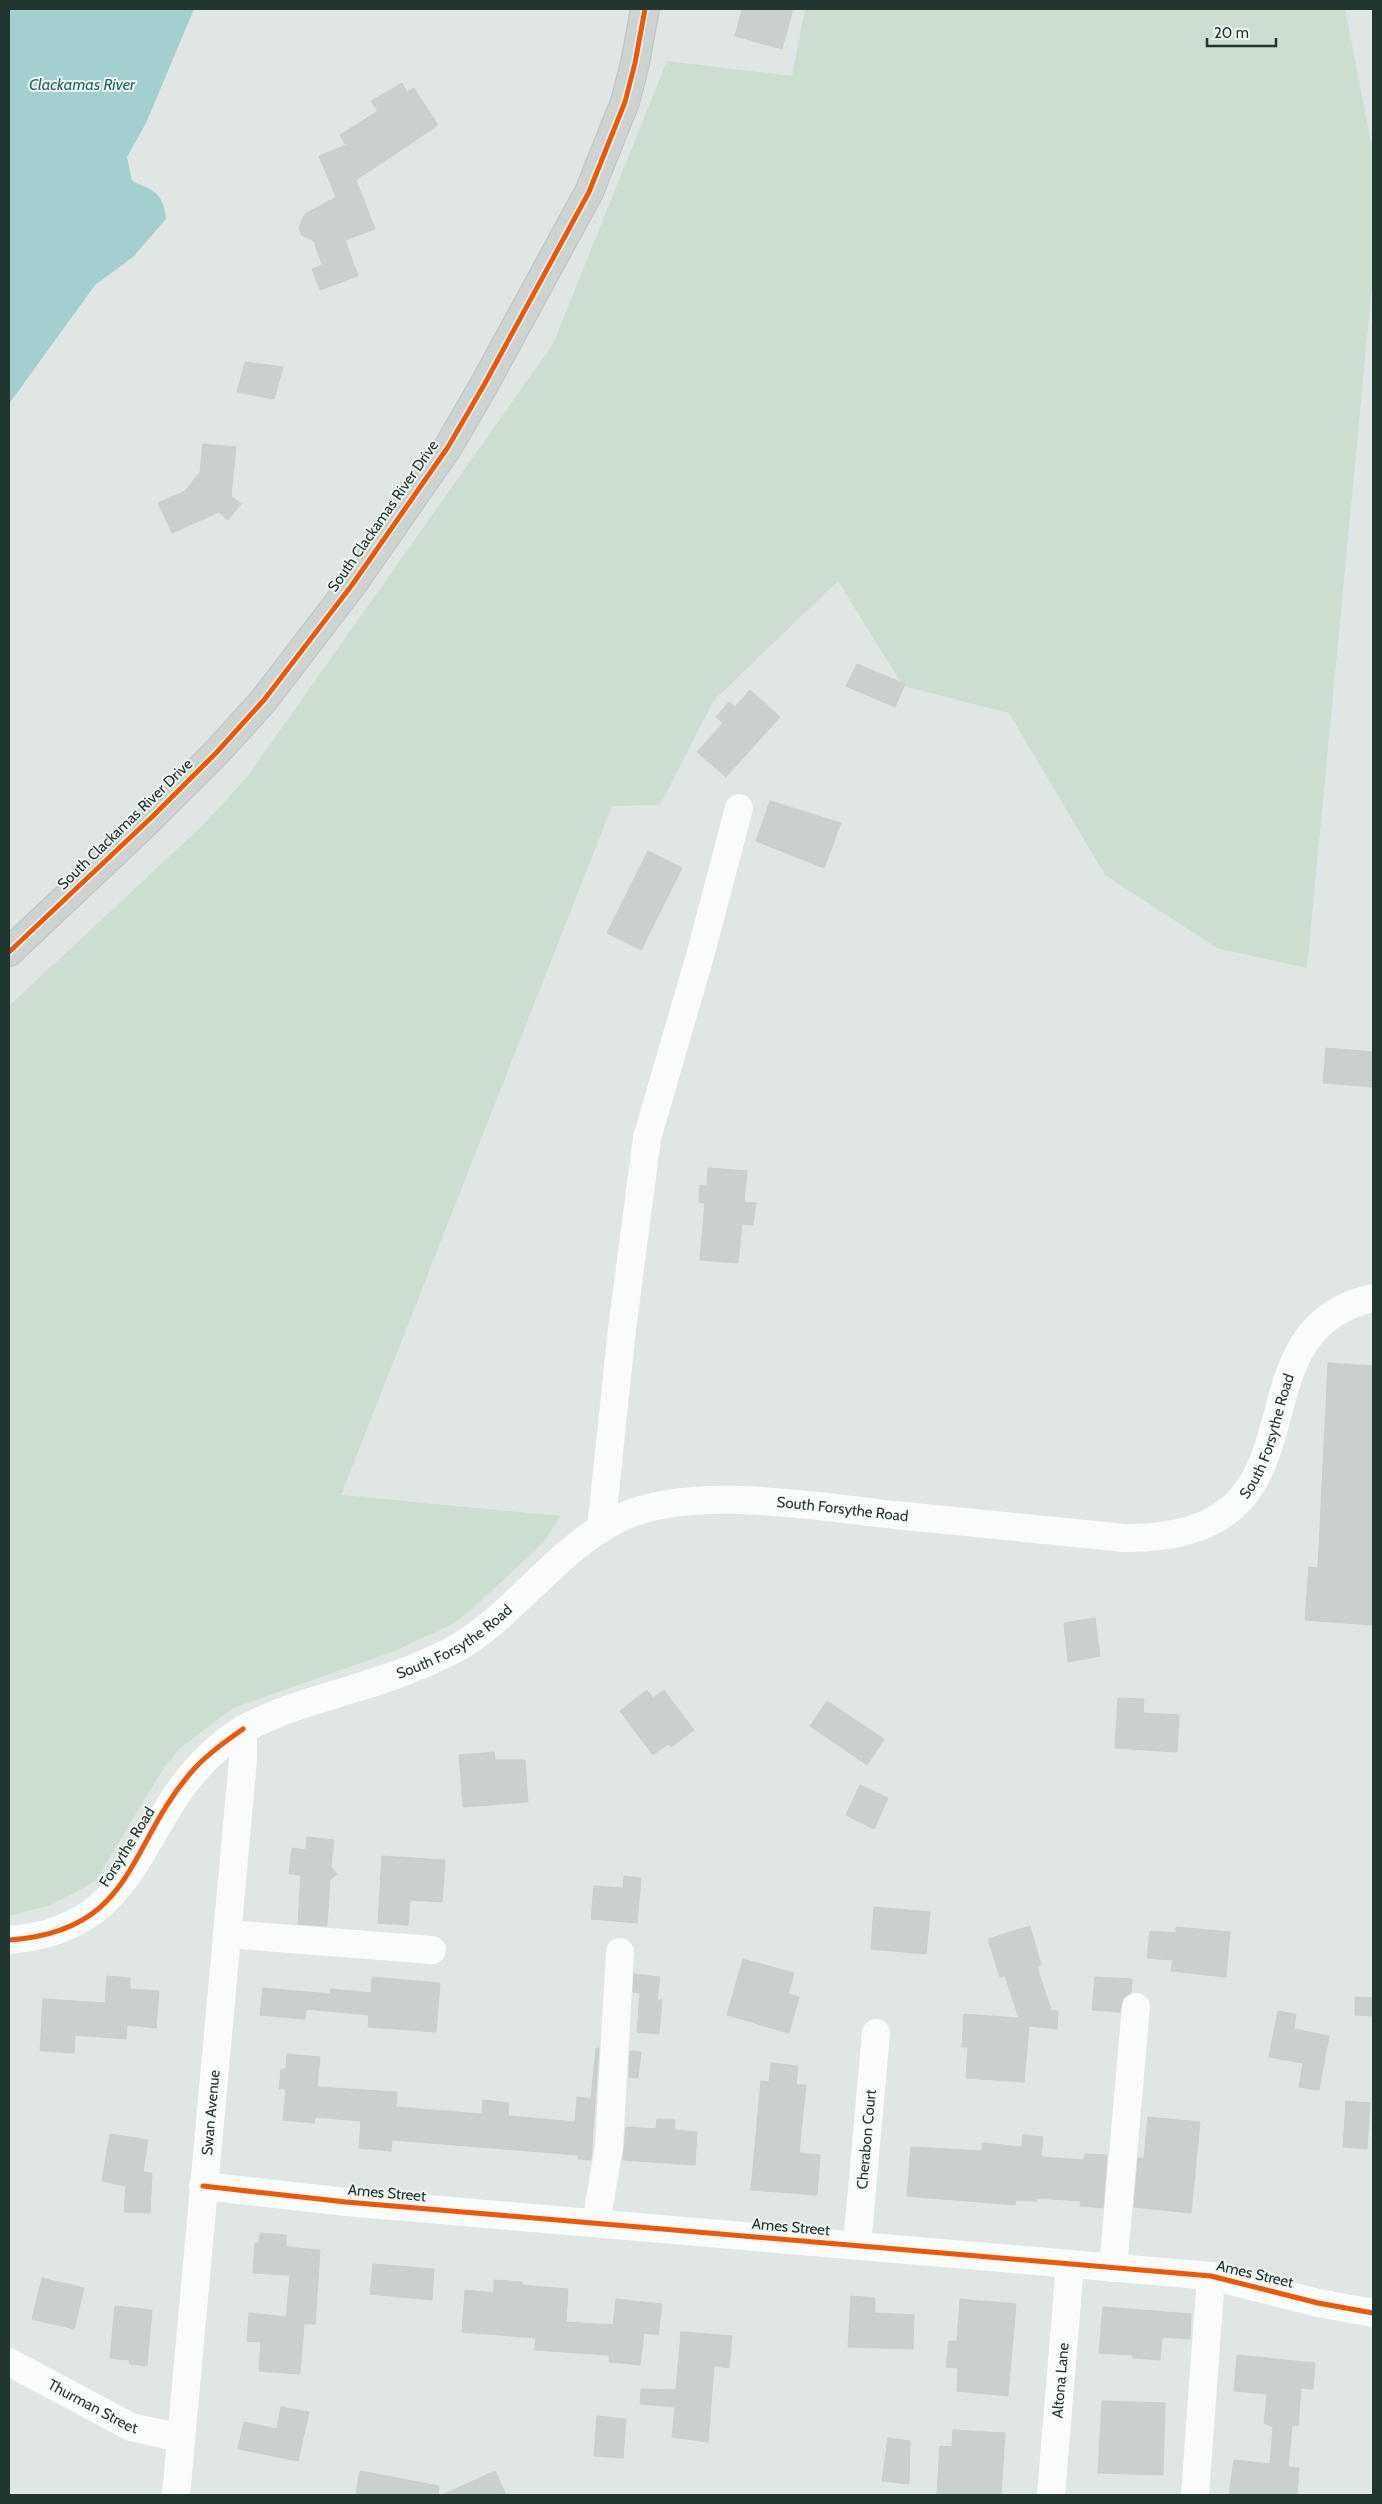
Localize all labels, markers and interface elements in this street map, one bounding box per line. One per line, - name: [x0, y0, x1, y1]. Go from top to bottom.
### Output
- scale bar: [1207, 15, 1276, 47]
- text: 20 m: [1214, 24, 1249, 42]
- water label: Clackamas River: [29, 75, 136, 94]
- street label: South Clackamas River Drive: [324, 437, 442, 595]
- street label: South Clackamas River Drive: [54, 755, 197, 893]
- street label: South Forsythe Road: [1236, 1371, 1298, 1502]
- street label: South Forsythe Road: [776, 1493, 909, 1525]
- street label: South Forsythe Road: [394, 1601, 516, 1683]
- street label: Forsythe Road: [95, 1804, 159, 1890]
- street label: Swan Avenue: [198, 2069, 224, 2156]
- street label: Cherabon Court: [853, 2089, 880, 2190]
- street label: Ames Street: [347, 2181, 427, 2205]
- street label: Ames Street: [751, 2215, 831, 2239]
- street label: Ames Street: [1215, 2256, 1295, 2292]
- street label: Altona Lane: [1048, 2342, 1073, 2419]
- street label: Thurman Street: [45, 2375, 139, 2437]

